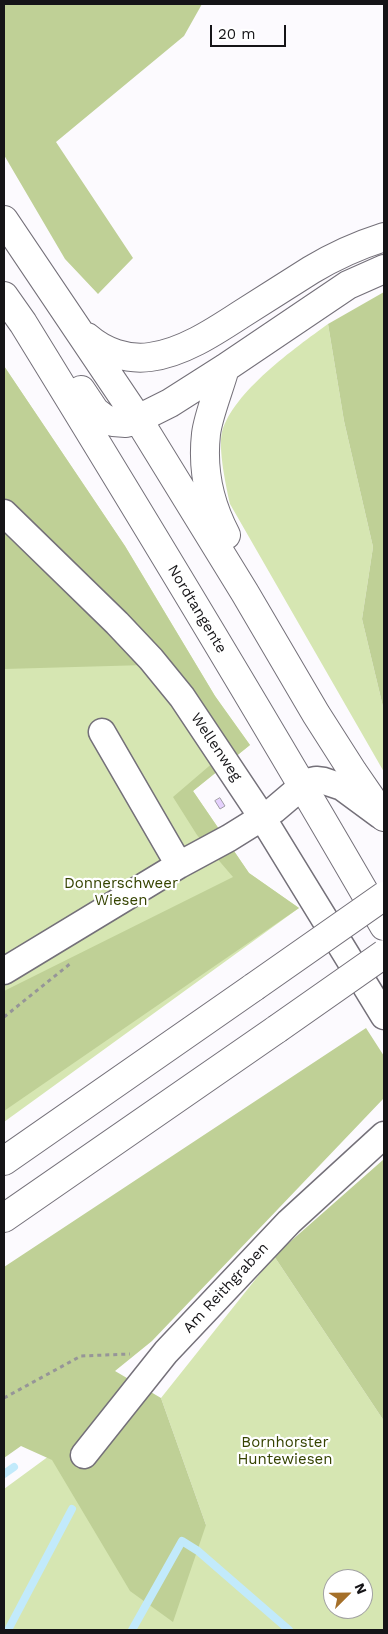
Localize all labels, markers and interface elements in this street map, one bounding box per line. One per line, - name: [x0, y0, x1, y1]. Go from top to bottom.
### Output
- scale bar: [213, 15, 289, 47]
- text: 20 m: [218, 25, 256, 43]
- street label: Nordtangente: [164, 562, 230, 656]
- street label: Wellenweg: [187, 709, 245, 785]
- park label: Donnerschweer Wiesen: [64, 875, 178, 910]
- street label: Am Reithgraben: [180, 1239, 272, 1337]
- park label: Bornhorster Huntewiesen: [237, 1434, 333, 1469]
- north arrow: [323, 1569, 373, 1619]
- text: N: [351, 1581, 370, 1596]

